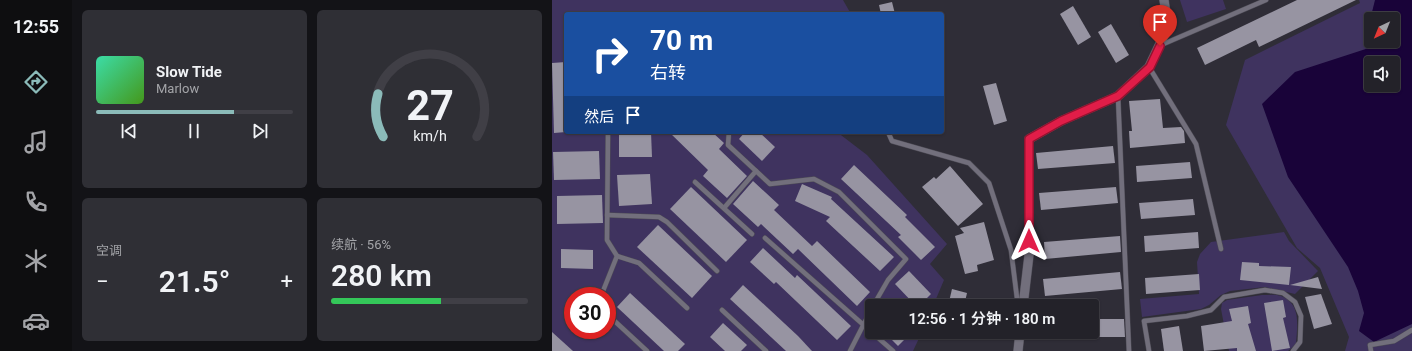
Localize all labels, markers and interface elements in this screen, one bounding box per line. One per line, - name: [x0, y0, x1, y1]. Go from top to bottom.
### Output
- pin: [1143, 5, 1177, 46]
- icon: arrive: [1149, 11, 1171, 33]
- north arrow: [1364, 12, 1400, 48]
- map controls: [1364, 12, 1400, 92]
- text: 12:55: [13, 16, 59, 37]
- text: 70 m: [650, 24, 713, 57]
- icon: right: [584, 28, 636, 80]
- button: sound: [1364, 56, 1400, 92]
- text: 右转: [650, 62, 686, 83]
- text: Slow Tide: [156, 63, 222, 81]
- icon: directions: [22, 68, 50, 96]
- text: Marlow: [156, 81, 199, 96]
- text: 27: [406, 81, 453, 130]
- icon: arrive: [622, 104, 644, 126]
- text: 然后: [584, 108, 614, 126]
- icon: previous: [118, 120, 140, 142]
- icon: pause: [183, 120, 205, 142]
- icon: next: [249, 120, 271, 142]
- text: km/h: [413, 127, 446, 143]
- icon: music: [22, 128, 50, 156]
- icon: phone: [22, 188, 50, 216]
- position arrow: [1008, 220, 1050, 262]
- text: 续航 · 56%: [331, 237, 391, 252]
- text: 空调: [96, 243, 122, 258]
- icon: climate: [22, 247, 50, 275]
- text: 280 km: [331, 258, 432, 293]
- text: 21.5°: [159, 264, 230, 299]
- text: −: [96, 269, 109, 294]
- text: +: [281, 269, 293, 294]
- speed limit sign: 30: [564, 287, 616, 339]
- icon: car: [22, 307, 50, 335]
- text: 12:56 · 1 分钟 · 180 m: [909, 310, 1055, 328]

